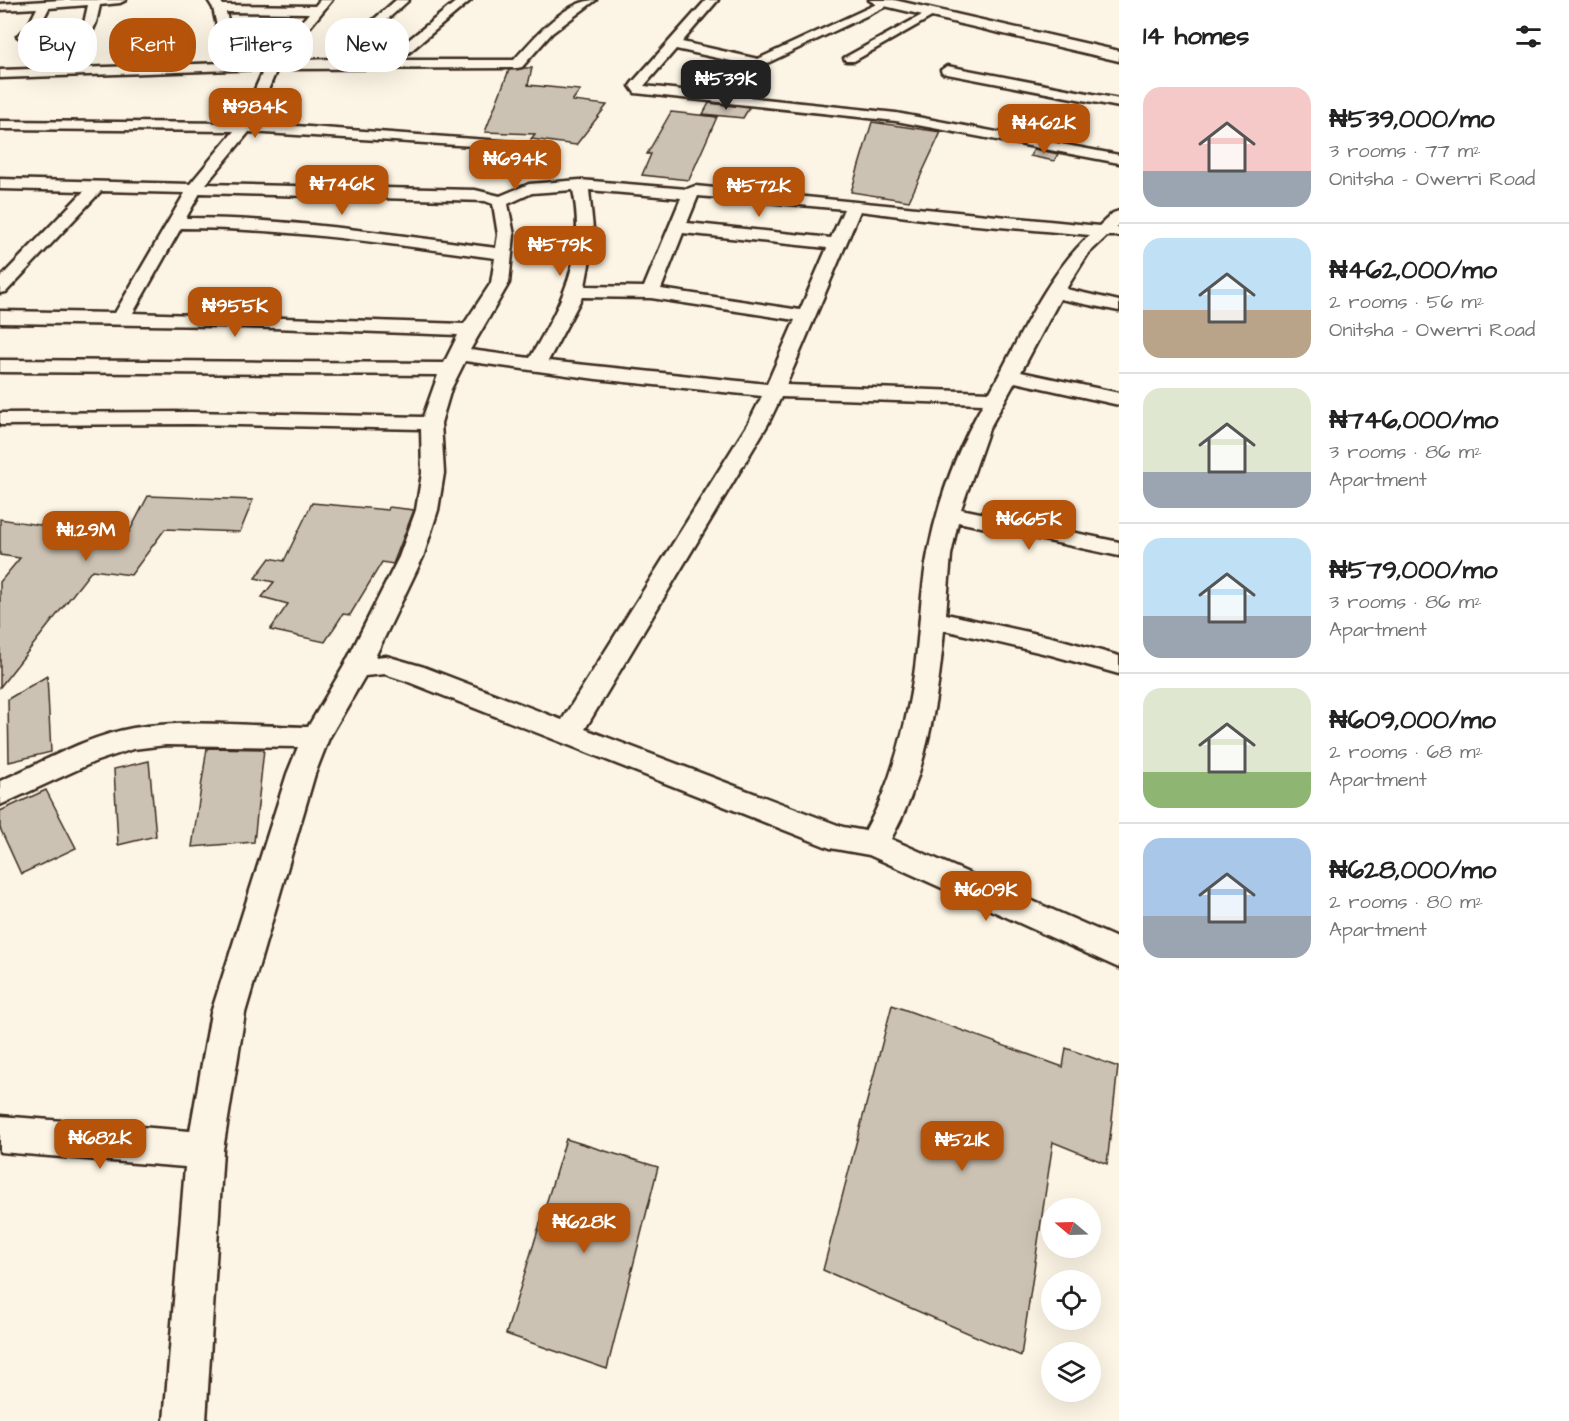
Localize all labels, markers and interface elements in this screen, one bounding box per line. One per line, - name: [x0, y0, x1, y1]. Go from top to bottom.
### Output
- chip: Buy: [18, 18, 97, 72]
- chip: Rent: [109, 18, 196, 72]
- chip: Filters: [208, 18, 313, 72]
- chip: New: [325, 18, 409, 72]
- text: 14 homes: [1143, 18, 1249, 54]
- icon: filters: [1512, 20, 1545, 53]
- pin: ₦539K: [684, 60, 768, 111]
- text: ₦539K: [695, 65, 757, 93]
- pin: ₦984K: [213, 88, 297, 139]
- text: ₦984K: [223, 93, 287, 121]
- text: ₦539,000/mo: [1329, 101, 1495, 137]
- pin: ₦462K: [1002, 104, 1086, 155]
- text: ₦462K: [1012, 109, 1076, 137]
- icon: home: [1191, 111, 1263, 183]
- text: 3 rooms · 77 m²: [1329, 137, 1481, 165]
- pin: ₦694K: [473, 140, 557, 191]
- text: ₦694K: [483, 145, 547, 173]
- pin: ₦746K: [300, 165, 384, 216]
- text: Onitsha - Owerri Road: [1329, 165, 1535, 193]
- pin: ₦572K: [717, 167, 801, 218]
- text: ₦746K: [309, 170, 375, 198]
- text: ₦572K: [727, 172, 791, 200]
- pin: ₦579K: [518, 226, 602, 277]
- text: ₦579K: [528, 231, 592, 259]
- text: ₦462,000/mo: [1329, 252, 1497, 288]
- icon: home: [1191, 262, 1263, 334]
- pin: ₦955K: [193, 287, 277, 338]
- text: 2 rooms · 56 m²: [1329, 288, 1484, 316]
- text: ₦955K: [202, 292, 268, 320]
- text: Onitsha - Owerri Road: [1329, 316, 1535, 344]
- text: ₦746,000/mo: [1329, 402, 1498, 438]
- icon: home: [1191, 412, 1263, 484]
- text: 3 rooms · 86 m²: [1329, 438, 1482, 466]
- text: Apartment: [1329, 466, 1427, 494]
- pin: ₦665K: [987, 500, 1071, 551]
- text: ₦665K: [996, 505, 1062, 533]
- pin: ₦1.29M: [37, 511, 135, 562]
- text: ₦1.29M: [56, 516, 116, 544]
- text: ₦579,000/mo: [1329, 552, 1498, 588]
- icon: home: [1191, 562, 1263, 634]
- text: 3 rooms · 86 m²: [1329, 588, 1482, 616]
- text: Apartment: [1329, 616, 1427, 644]
- text: ₦609,000/mo: [1329, 702, 1496, 738]
- icon: home: [1191, 712, 1263, 784]
- text: 2 rooms · 68 m²: [1329, 738, 1483, 766]
- text: Apartment: [1329, 766, 1427, 794]
- text: ₦628,000/mo: [1329, 852, 1496, 888]
- icon: home: [1191, 862, 1263, 934]
- pin: ₦609K: [944, 871, 1028, 922]
- text: ₦609K: [954, 876, 1018, 904]
- text: 2 rooms · 80 m²: [1329, 888, 1483, 916]
- text: Apartment: [1329, 916, 1427, 944]
- pin: ₦682K: [58, 1119, 142, 1170]
- pin: ₦521K: [920, 1121, 1004, 1172]
- text: ₦682K: [68, 1124, 132, 1152]
- text: ₦521K: [935, 1126, 989, 1154]
- north arrow: [1041, 1198, 1101, 1258]
- map controls: [1041, 1198, 1101, 1402]
- pin: ₦628K: [542, 1203, 626, 1254]
- text: ₦628K: [552, 1208, 616, 1236]
- button: locate: [1041, 1270, 1101, 1330]
- button: layers: [1041, 1342, 1101, 1402]

